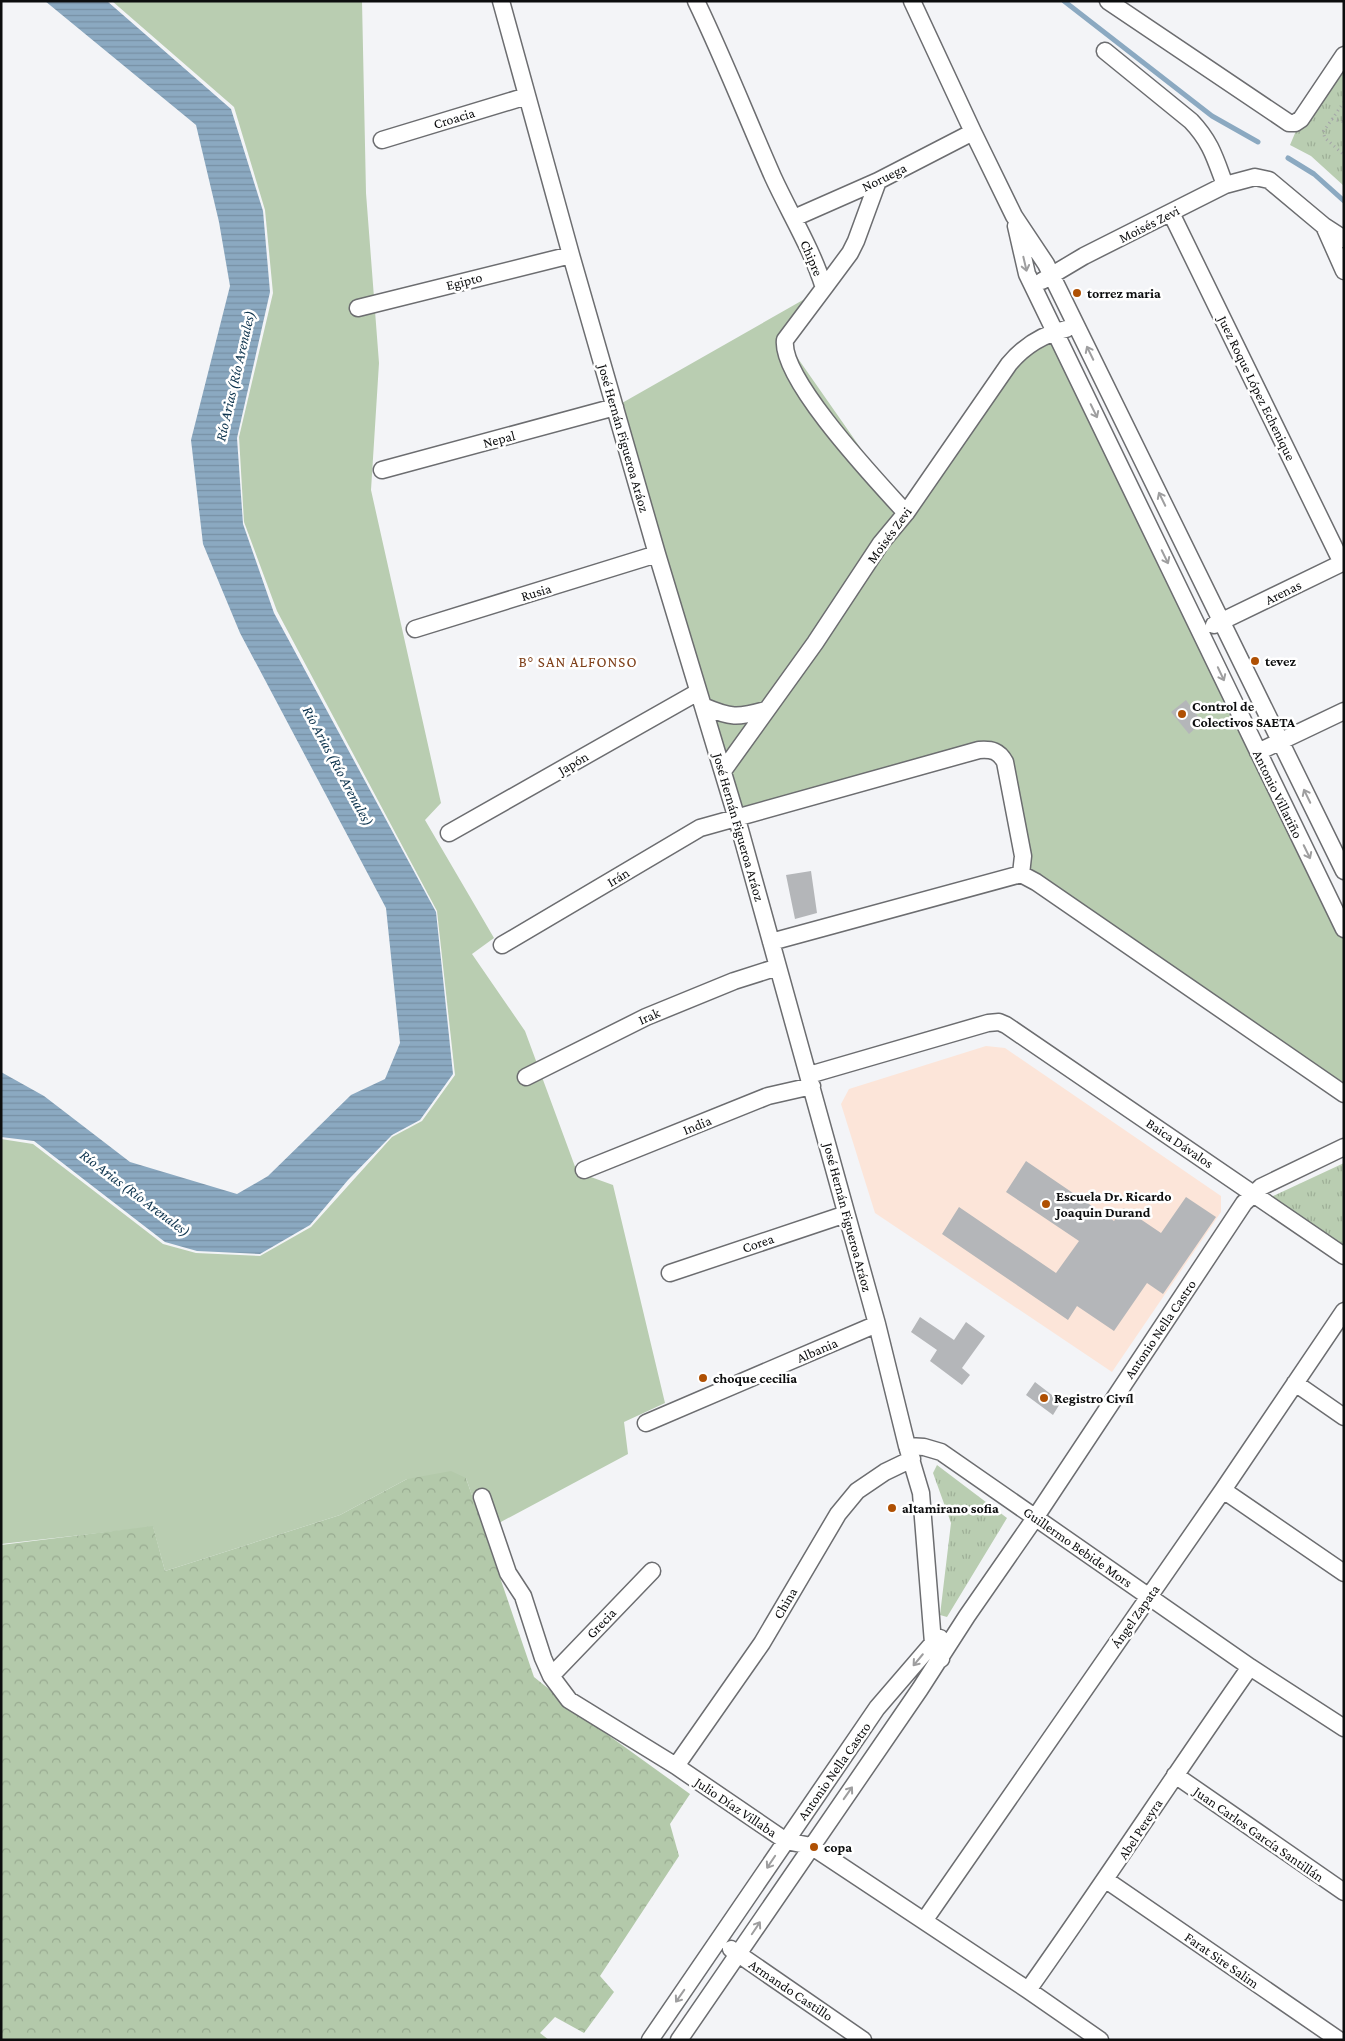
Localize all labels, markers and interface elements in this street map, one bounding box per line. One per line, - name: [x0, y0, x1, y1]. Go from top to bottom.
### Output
- street label: Croacia: [431, 104, 477, 132]
- street label: Noruega: [859, 159, 909, 195]
- street label: Moisés Zevi: [1116, 202, 1182, 246]
- street label: Chipre: [797, 238, 827, 278]
- one-way arrow: [1021, 255, 1030, 271]
- street label: Egipto: [444, 269, 484, 293]
- place label: torrez maria: [1087, 285, 1161, 301]
- marker: torrez maria: [1071, 287, 1083, 299]
- water label: Río Arias (Río Arenales): [212, 309, 259, 443]
- street label: Juez Roque López Echenique: [1214, 311, 1299, 463]
- one-way arrow: [1085, 346, 1094, 361]
- street label: José Hernán Figueroa Aráoz: [595, 360, 653, 514]
- one-way arrow: [1089, 403, 1099, 418]
- street label: Nepal: [481, 427, 517, 451]
- one-way arrow: [1157, 492, 1166, 507]
- street label: Moisés Zevi: [863, 504, 915, 566]
- one-way arrow: [1160, 549, 1170, 564]
- street label: Arenas: [1262, 576, 1304, 608]
- street label: Rusia: [519, 580, 553, 604]
- place label: tevez: [1265, 653, 1296, 669]
- district label: B° SAN ALFONSO: [519, 654, 637, 670]
- marker: tevez: [1249, 655, 1261, 667]
- one-way arrow: [1216, 667, 1226, 682]
- place label: Control de Colectivos SAETA: [1192, 698, 1296, 730]
- water label: Río Arias (Río Arenales): [299, 703, 376, 829]
- marker: Control de Colectivos SAETA: [1176, 708, 1188, 720]
- street label: Antonio Villariño: [1250, 747, 1306, 841]
- street label: Japón: [553, 748, 591, 779]
- street label: José Hernán Figueroa Aráoz: [710, 749, 768, 903]
- one-way arrow: [1302, 789, 1312, 804]
- one-way arrow: [1302, 845, 1312, 860]
- street label: Irán: [604, 864, 632, 890]
- street label: Irak: [636, 1004, 663, 1028]
- street label: India: [680, 1112, 714, 1138]
- street label: Baica Dávalos: [1143, 1115, 1217, 1171]
- street label: José Hernán Figueroa Aráoz: [820, 1139, 876, 1293]
- water label: Río Arias (Río Arenales): [76, 1146, 193, 1240]
- place label: Escuela Dr. Ricardo Joaquin Durand: [1054, 1188, 1171, 1220]
- marker: Escuela Dr. Ricardo Joaquin Durand: [1040, 1198, 1052, 1210]
- street label: Corea: [740, 1230, 776, 1256]
- street label: Antonio Nella Castro: [1121, 1276, 1199, 1382]
- street label: Albania: [794, 1334, 840, 1366]
- place label: choque cecilia: [713, 1370, 797, 1386]
- marker: choque cecilia: [697, 1372, 709, 1384]
- place label: Registro Civíl: [1054, 1390, 1134, 1406]
- marker: Registro Civíl: [1038, 1392, 1050, 1404]
- place label: altamirano sofia: [902, 1500, 999, 1516]
- marker: altamirano sofia: [886, 1502, 898, 1514]
- street label: Guillermo Bebide Mors: [1021, 1503, 1135, 1591]
- street label: Ángel Zapata: [1107, 1581, 1163, 1651]
- street label: China: [770, 1584, 801, 1621]
- street label: Grecia: [583, 1604, 619, 1641]
- one-way arrow: [913, 1654, 924, 1667]
- street label: Antonio Nella Castro: [794, 1719, 874, 1823]
- street label: Julio Díaz Villaba: [690, 1773, 780, 1841]
- street label: Juan Carlos García Santillán: [1189, 1782, 1328, 1885]
- one-way arrow: [843, 1787, 853, 1801]
- street label: Abel Pereyra: [1115, 1795, 1166, 1862]
- place label: copa: [824, 1839, 852, 1855]
- marker: copa: [808, 1841, 820, 1853]
- one-way arrow: [766, 1855, 777, 1869]
- one-way arrow: [752, 1921, 762, 1935]
- street label: Farat Sire Salim: [1182, 1929, 1262, 1991]
- street label: Armando Castillo: [746, 1956, 836, 2024]
- one-way arrow: [675, 1989, 685, 2003]

